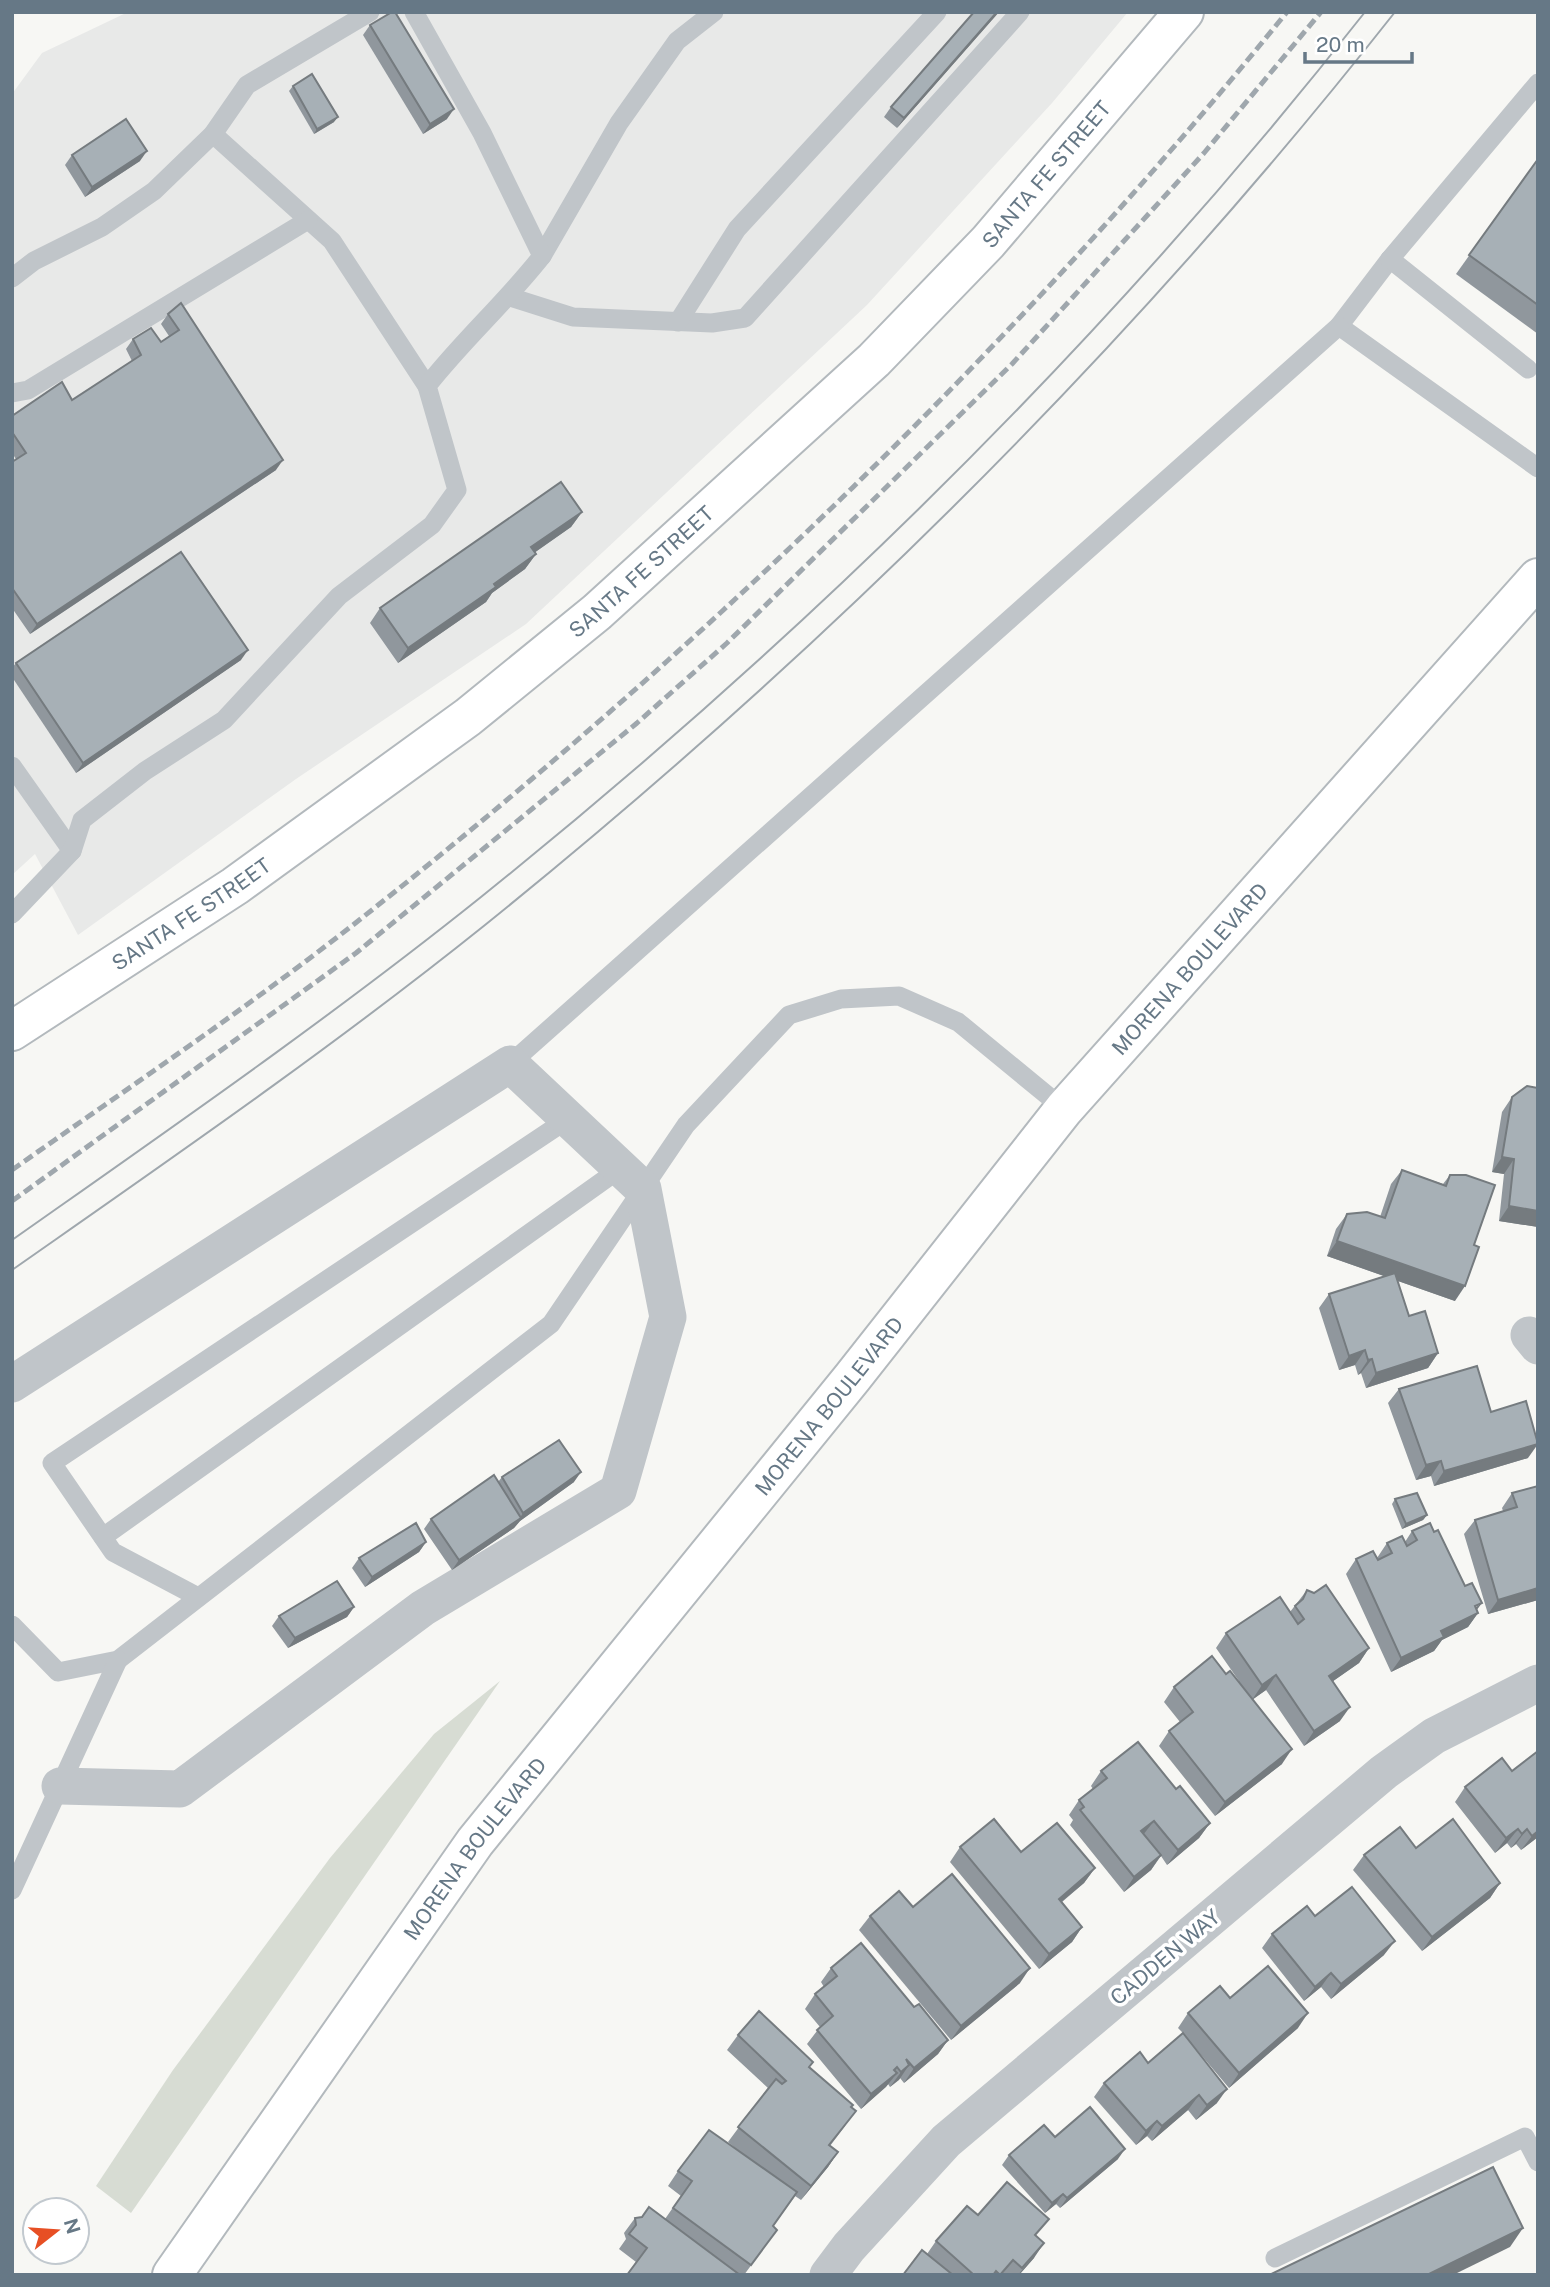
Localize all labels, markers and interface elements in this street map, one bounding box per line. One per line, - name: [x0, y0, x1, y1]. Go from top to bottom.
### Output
- scale bar: [1305, 21, 1412, 65]
- text: 20 m: [1316, 32, 1365, 57]
- street label: SANTA FE STREET: [976, 95, 1115, 253]
- street label: SANTA FE STREET: [564, 500, 718, 642]
- street label: SANTA FE STREET: [107, 852, 275, 975]
- street label: MORENA BOULEVARD: [1106, 878, 1272, 1060]
- street label: MORENA BOULEVARD: [749, 1312, 908, 1500]
- street label: MORENA BOULEVARD: [398, 1752, 551, 1945]
- street label: CADDEN WAY: [1105, 1904, 1225, 2010]
- north arrow: [21, 2196, 91, 2266]
- text: N: [60, 2216, 85, 2236]

